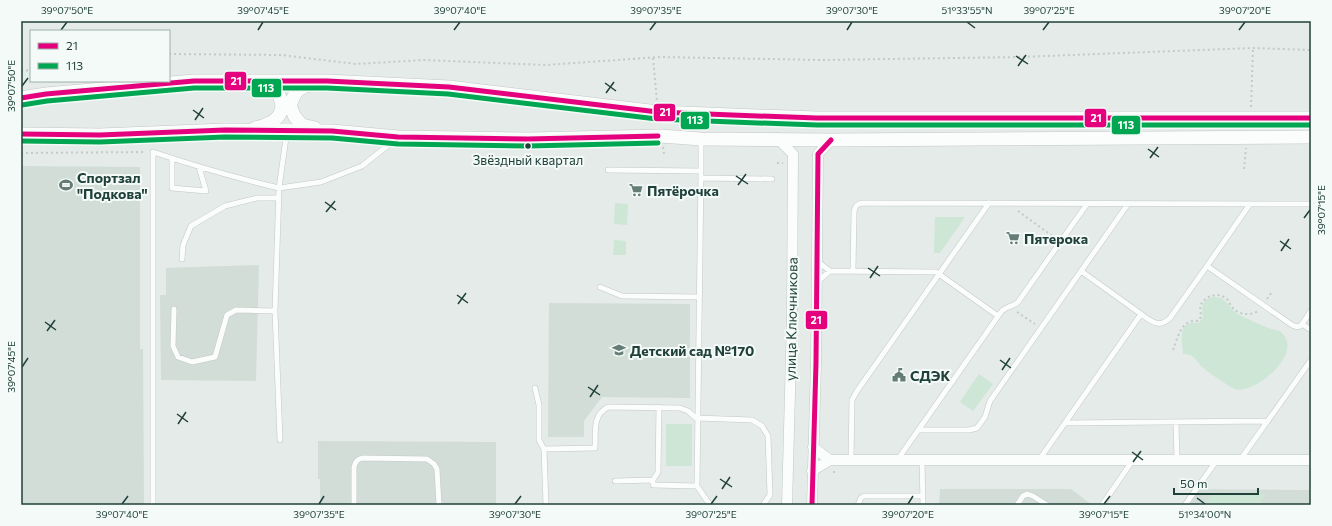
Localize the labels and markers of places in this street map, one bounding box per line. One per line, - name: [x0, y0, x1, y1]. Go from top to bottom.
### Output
- marker: Звёздный квартал: [523, 141, 533, 151]
- place label: Звёздный квартал: [473, 152, 583, 168]
- place label: Спортзал "Подкова": [77, 169, 148, 202]
- sports icon: Спортзал "Подкова": [58, 177, 74, 193]
- supermarket icon: Пятёрочка: [628, 182, 644, 198]
- place label: Пятёрочка: [647, 182, 719, 199]
- supermarket icon: Пятерока: [1005, 230, 1021, 246]
- place label: Пятерока: [1024, 230, 1088, 247]
- school or university icon: Детский сад №170: [611, 342, 627, 358]
- place label: Детский сад №170: [630, 342, 754, 359]
- public building icon: СДЭК: [891, 367, 907, 383]
- place label: СДЭК: [910, 367, 950, 384]

